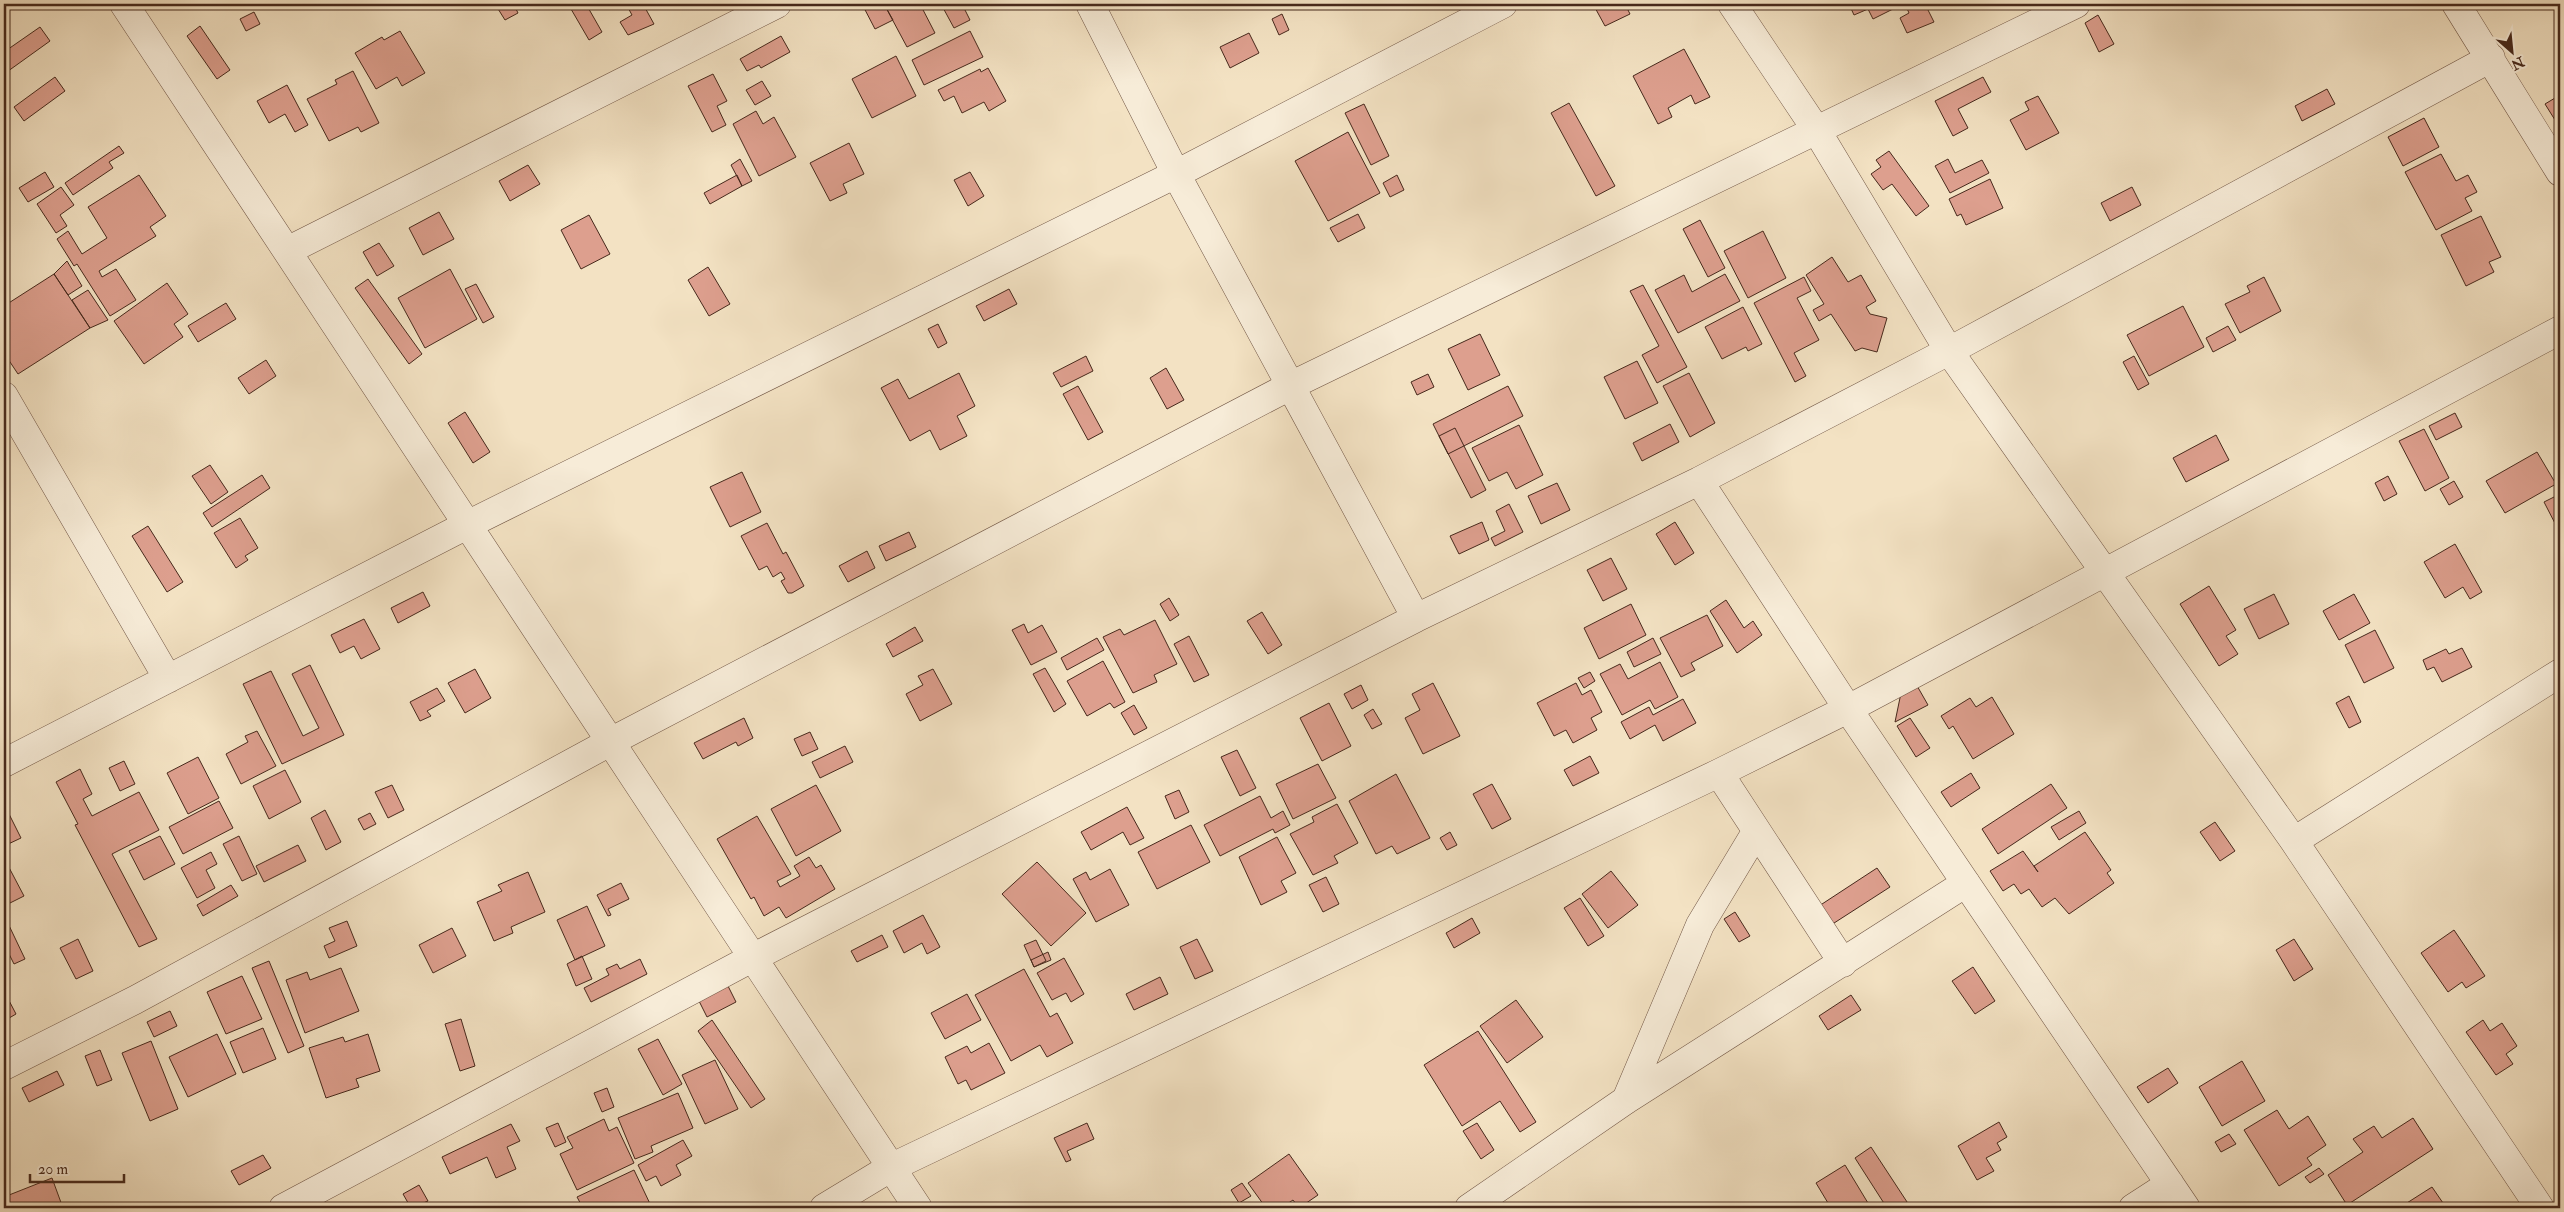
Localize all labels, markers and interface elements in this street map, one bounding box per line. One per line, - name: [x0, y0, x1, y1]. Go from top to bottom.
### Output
- north arrow: [2486, 28, 2536, 78]
- text: N: [2508, 52, 2528, 74]
- scale bar: [30, 1152, 124, 1184]
- text: 20 m: [38, 1160, 68, 1179]

